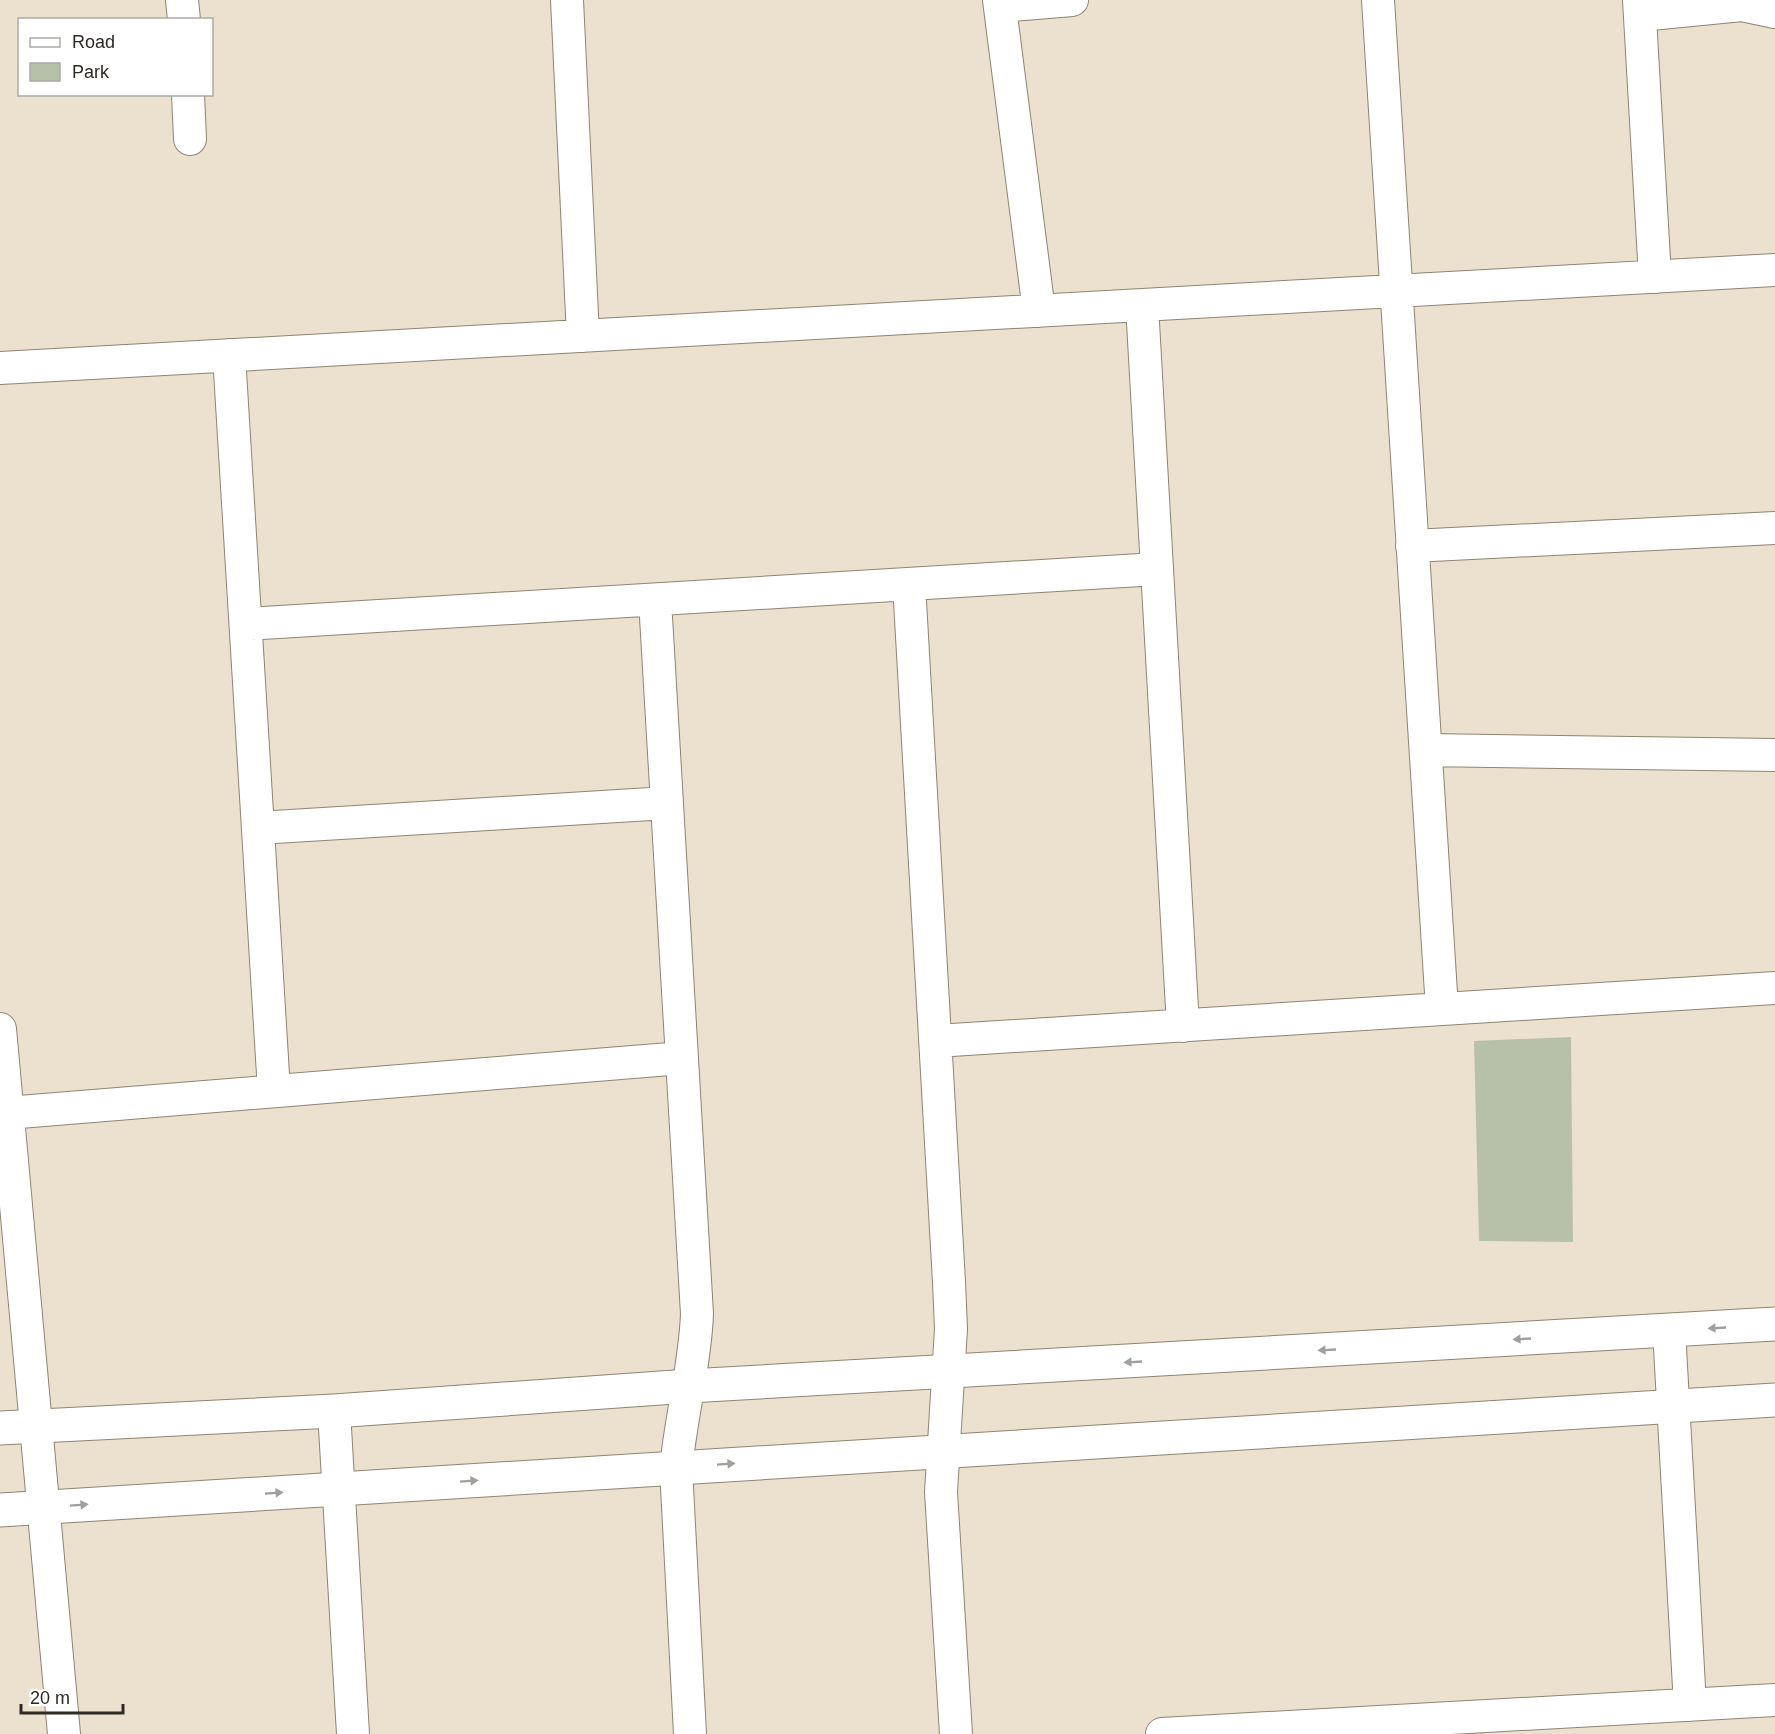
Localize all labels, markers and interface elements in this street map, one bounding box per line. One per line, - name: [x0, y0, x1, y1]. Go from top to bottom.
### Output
- legend: [18, 18, 213, 96]
- text: Road: [72, 32, 115, 52]
- text: Park: [72, 62, 110, 82]
- one-way arrow: [1707, 1323, 1726, 1332]
- one-way arrow: [1512, 1334, 1531, 1344]
- one-way arrow: [1318, 1346, 1337, 1355]
- one-way arrow: [1123, 1357, 1142, 1366]
- one-way arrow: [717, 1460, 736, 1469]
- one-way arrow: [459, 1476, 478, 1485]
- one-way arrow: [264, 1488, 283, 1498]
- one-way arrow: [70, 1500, 89, 1510]
- scale bar: [21, 1677, 123, 1715]
- text: 20 m: [30, 1688, 70, 1708]

